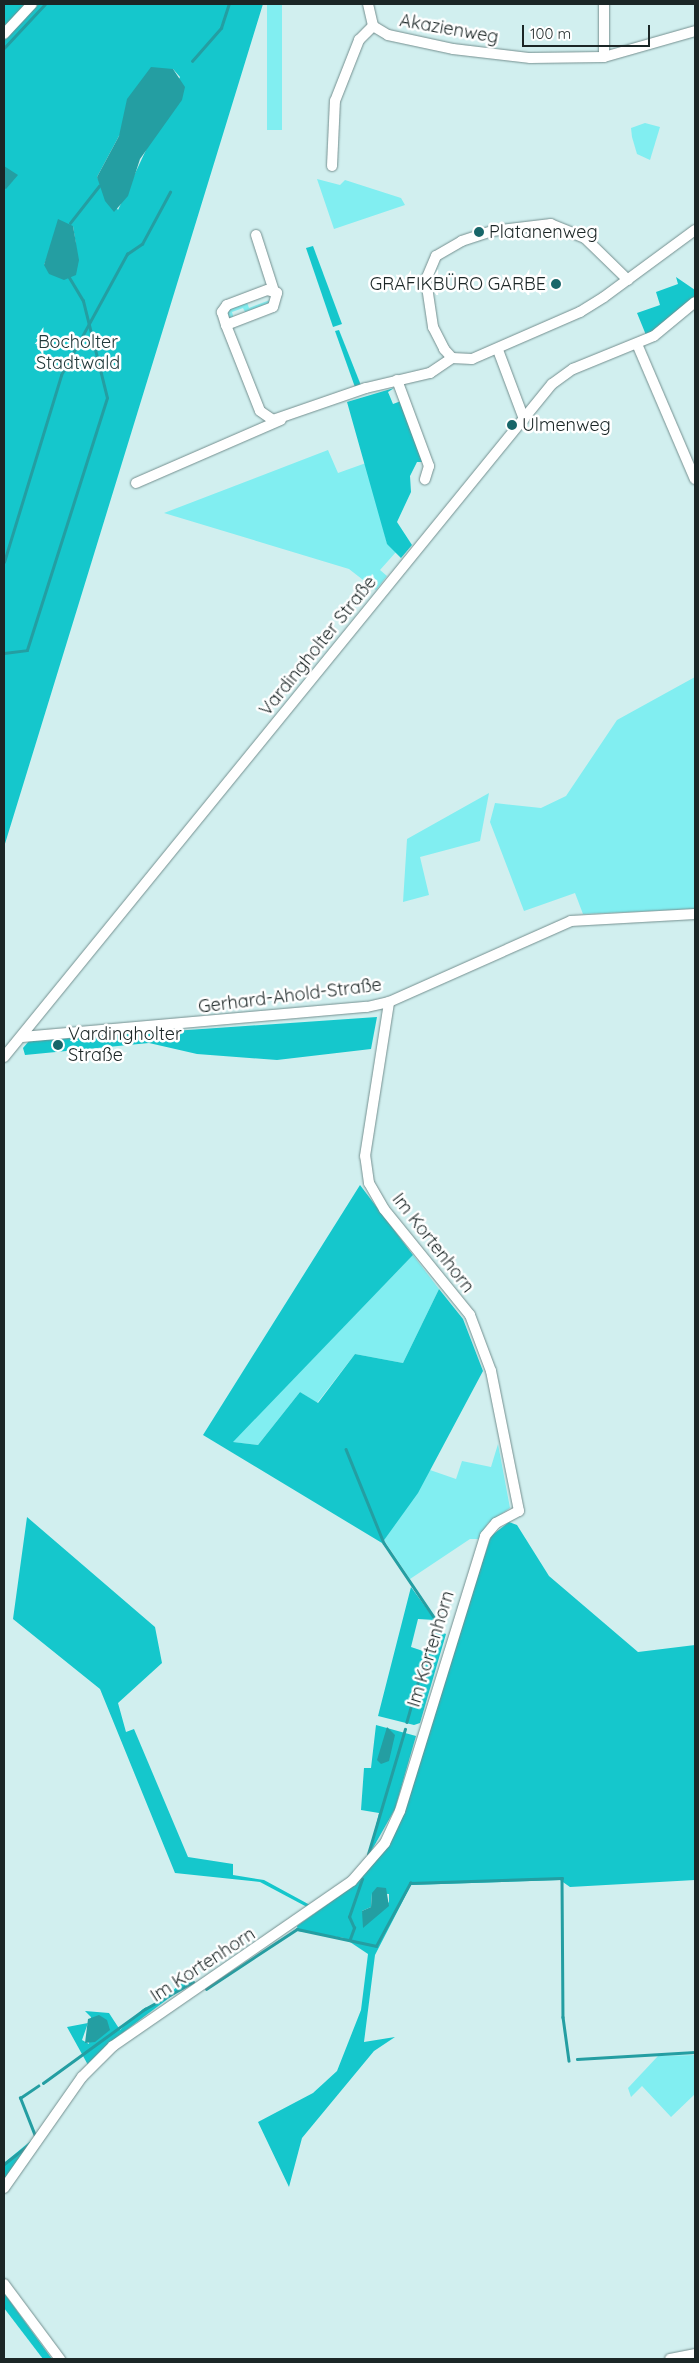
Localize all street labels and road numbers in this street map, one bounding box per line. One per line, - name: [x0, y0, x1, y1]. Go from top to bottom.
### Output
- street label: Akazienweg: [398, 10, 500, 48]
- street label: Vardingholter Straße: [255, 572, 381, 720]
- street label: Gerhard-Ahold-Straße: [197, 974, 383, 1018]
- street label: Im Kortenhorn: [387, 1189, 479, 1297]
- street label: Im Kortenhorn: [403, 1588, 459, 1710]
- street label: Im Kortenhorn: [147, 1923, 259, 2007]

